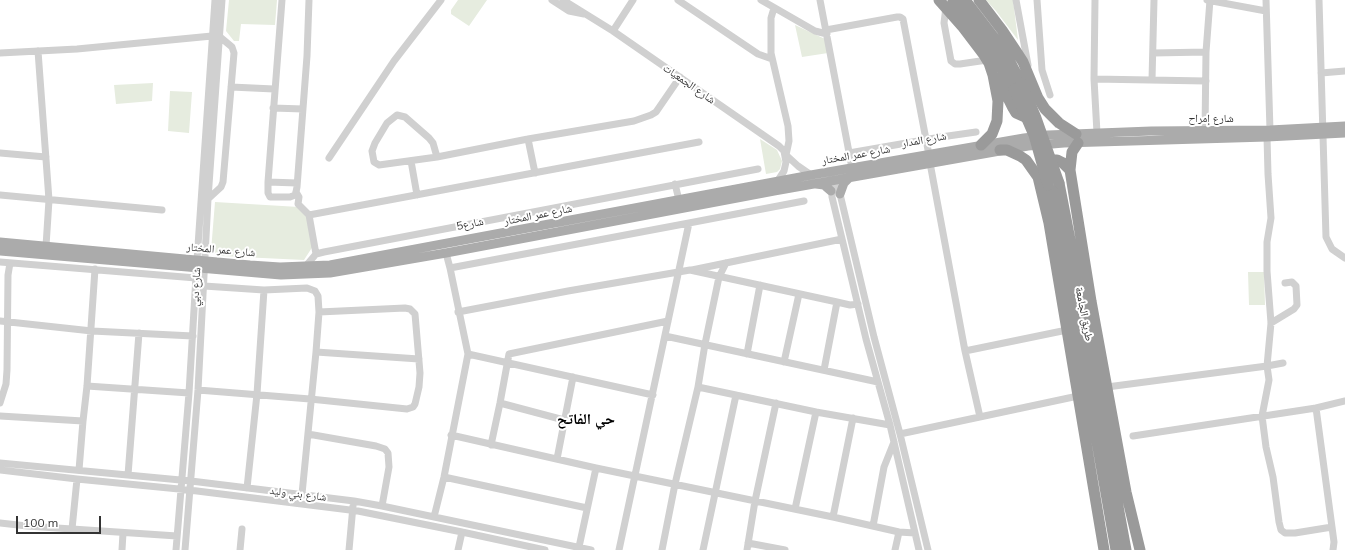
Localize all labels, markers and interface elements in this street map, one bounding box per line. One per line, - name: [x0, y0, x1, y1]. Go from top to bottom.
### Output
- street label: شارع الجمعيات: [660, 61, 718, 107]
- street label: شارع إمراح: [1188, 112, 1234, 126]
- street label: شارع المدار: [901, 130, 947, 150]
- street label: شارع عمر المختار: [821, 143, 891, 167]
- street label: شارع عمر المختار: [503, 202, 573, 228]
- street label: شارع5: [455, 215, 485, 233]
- street label: شارع عمر المختار: [186, 240, 256, 260]
- street label: شارع دبي: [188, 267, 204, 307]
- street label: طريق الجامعة: [1072, 286, 1096, 342]
- district label: حي الفاتح: [557, 410, 615, 428]
- street label: شارع بني وليد: [269, 484, 327, 504]
- scale bar: [18, 508, 103, 534]
- text: 100 m: [23, 515, 58, 530]

